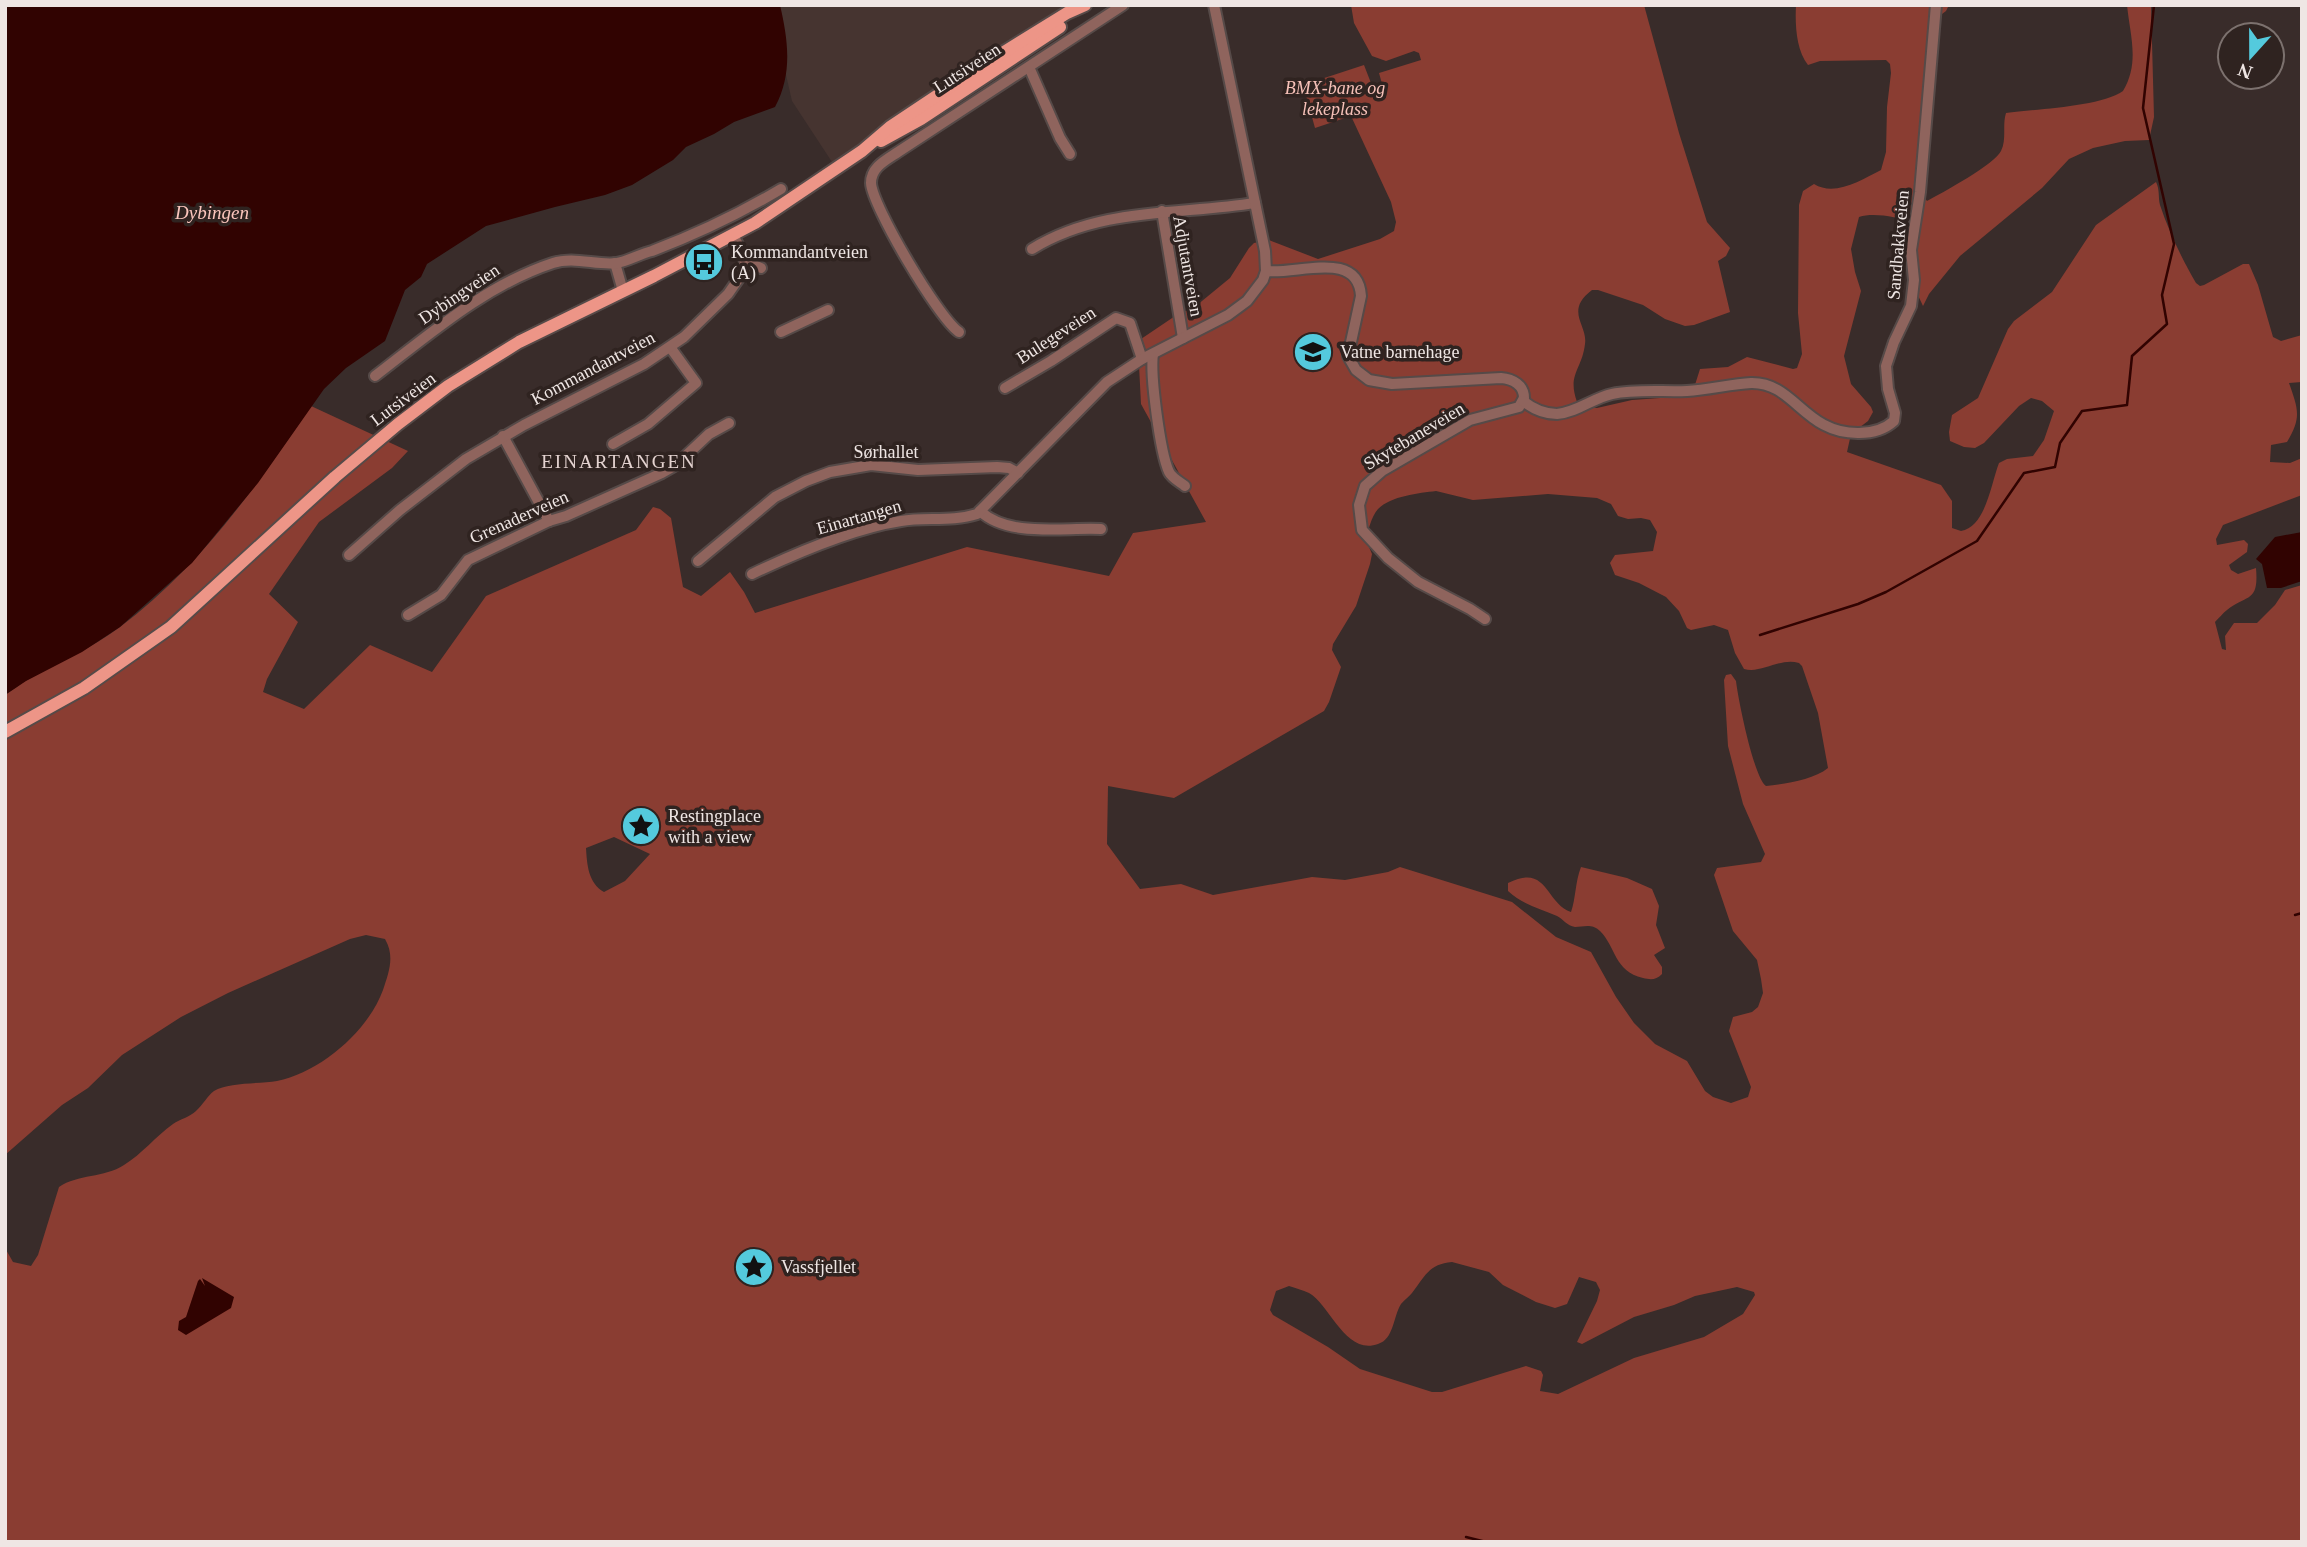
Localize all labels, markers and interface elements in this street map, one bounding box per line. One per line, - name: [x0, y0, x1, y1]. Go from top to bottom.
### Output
- north arrow: [2216, 21, 2286, 91]
- street label: Lutsiveien: [930, 39, 1004, 97]
- text: N: [2235, 59, 2255, 84]
- park label: BMX-bane og lekeplass: [1285, 78, 1385, 119]
- street label: Sandbakkveien: [1883, 189, 1913, 301]
- water label: Dybingen: [174, 202, 249, 223]
- street label: Adjutantveien: [1169, 214, 1207, 318]
- bus stop icon: Kommandantveien (A): [683, 241, 725, 283]
- place label: Kommandantveien (A): [731, 242, 868, 284]
- street label: Dybingveien: [415, 260, 503, 328]
- street label: Bulegeveien: [1013, 302, 1099, 368]
- street label: Kommandantveien: [528, 327, 658, 409]
- school or university icon: Vatne barnehage: [1292, 331, 1334, 373]
- place label: Vatne barnehage: [1340, 342, 1459, 362]
- street label: Lutsiveien: [367, 368, 439, 430]
- street label: Skytebaneveien: [1360, 398, 1468, 474]
- street label: Sørhallet: [854, 442, 919, 462]
- district label: EINARTANGEN: [541, 451, 697, 472]
- street label: Grenaderveien: [467, 486, 571, 548]
- street label: Einartangen: [814, 495, 904, 539]
- place icon: Restingplace with a view: [620, 805, 662, 847]
- place label: Restingplace with a view: [668, 806, 761, 847]
- place icon: Vassfjellet: [733, 1246, 775, 1288]
- place label: Vassfjellet: [781, 1257, 856, 1277]

